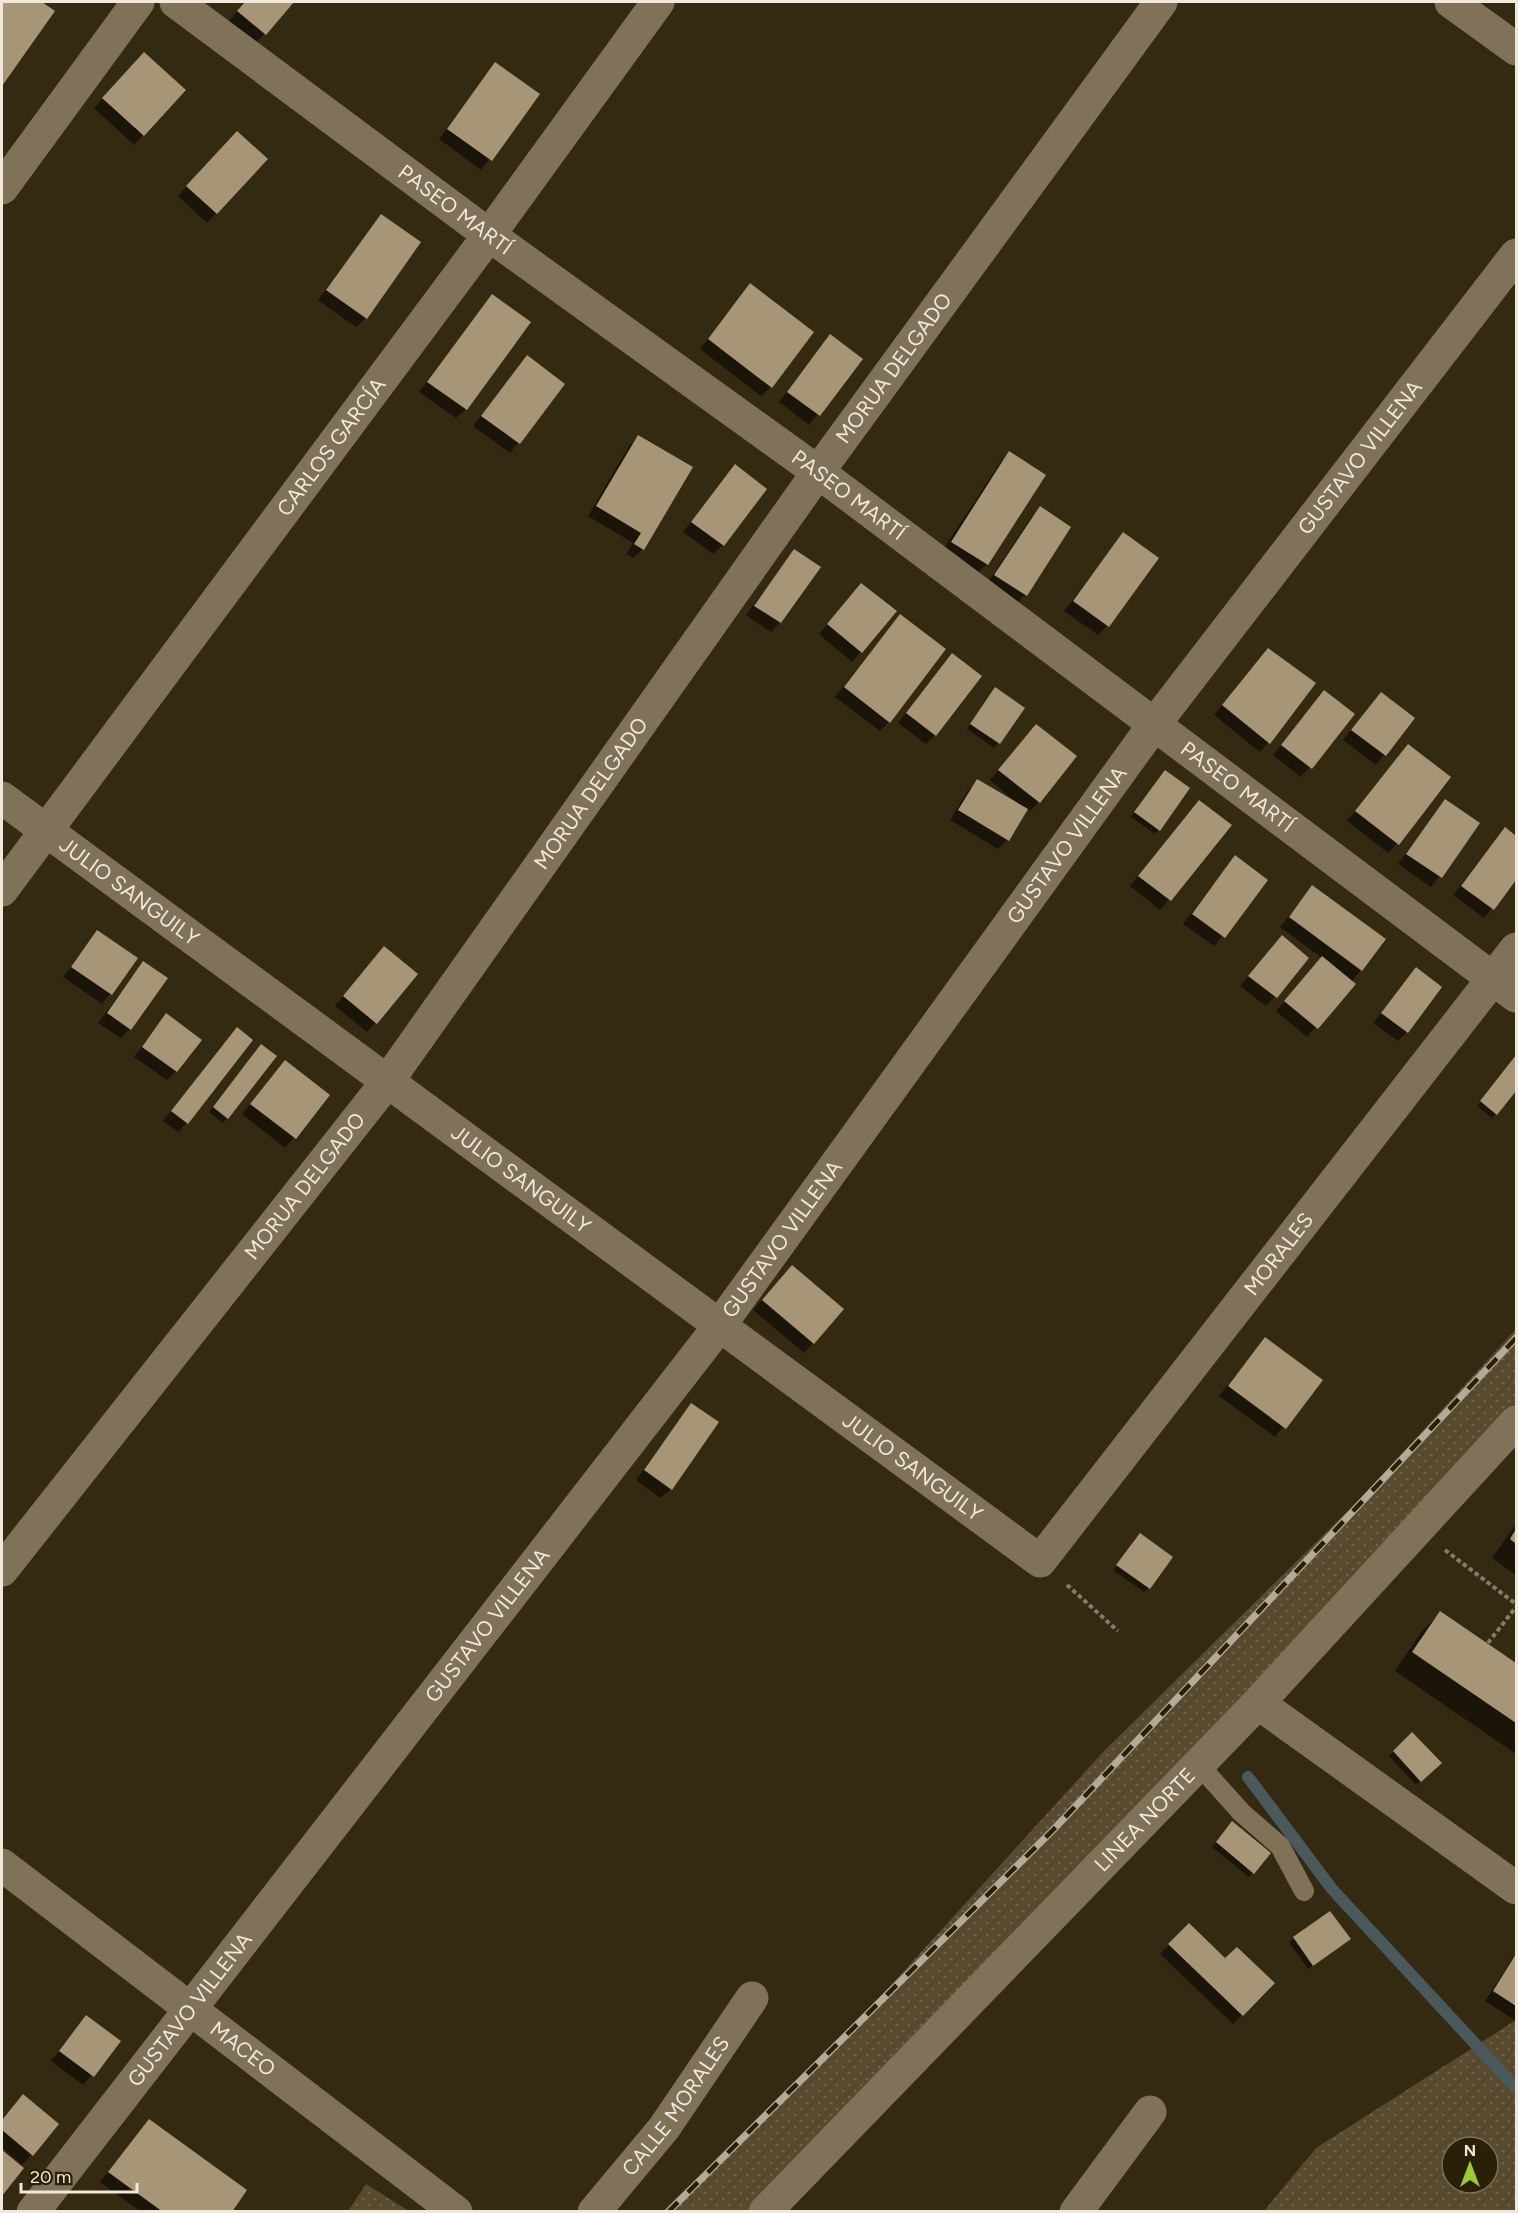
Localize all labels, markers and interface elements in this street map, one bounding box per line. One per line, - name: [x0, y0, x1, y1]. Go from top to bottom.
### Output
- street label: PASEO MARTÍ: [394, 159, 518, 260]
- street label: MORUA DELGADO: [830, 288, 957, 448]
- street label: CARLOS GARCÍA: [271, 373, 390, 521]
- street label: GUSTAVO VILLENA: [1292, 375, 1427, 539]
- street label: PASEO MARTÍ: [787, 444, 912, 546]
- street label: MORUA DELGADO: [528, 712, 653, 874]
- street label: PASEO MARTÍ: [1176, 736, 1300, 838]
- street label: GUSTAVO VILLENA: [1001, 761, 1132, 928]
- street label: JULIO SANGUILY: [55, 832, 205, 951]
- street label: MORUA DELGADO: [239, 1107, 370, 1264]
- street label: JULIO SANGUILY: [446, 1119, 596, 1239]
- street label: GUSTAVO VILLENA: [716, 1155, 847, 1322]
- street label: MORALES: [1238, 1208, 1318, 1300]
- street label: JULIO SANGUILY: [838, 1407, 988, 1527]
- street label: GUSTAVO VILLENA: [419, 1543, 554, 1707]
- street label: LINEA NORTE: [1089, 1762, 1200, 1876]
- street label: GUSTAVO VILLENA: [122, 1927, 257, 2091]
- street label: MACEO: [205, 2016, 281, 2081]
- street label: CALLE MORALES: [616, 2031, 734, 2181]
- north arrow: [1440, 2135, 1500, 2195]
- text: N: [1464, 2141, 1476, 2160]
- scale bar: [21, 2156, 136, 2194]
- text: 20 m: [30, 2166, 71, 2188]

